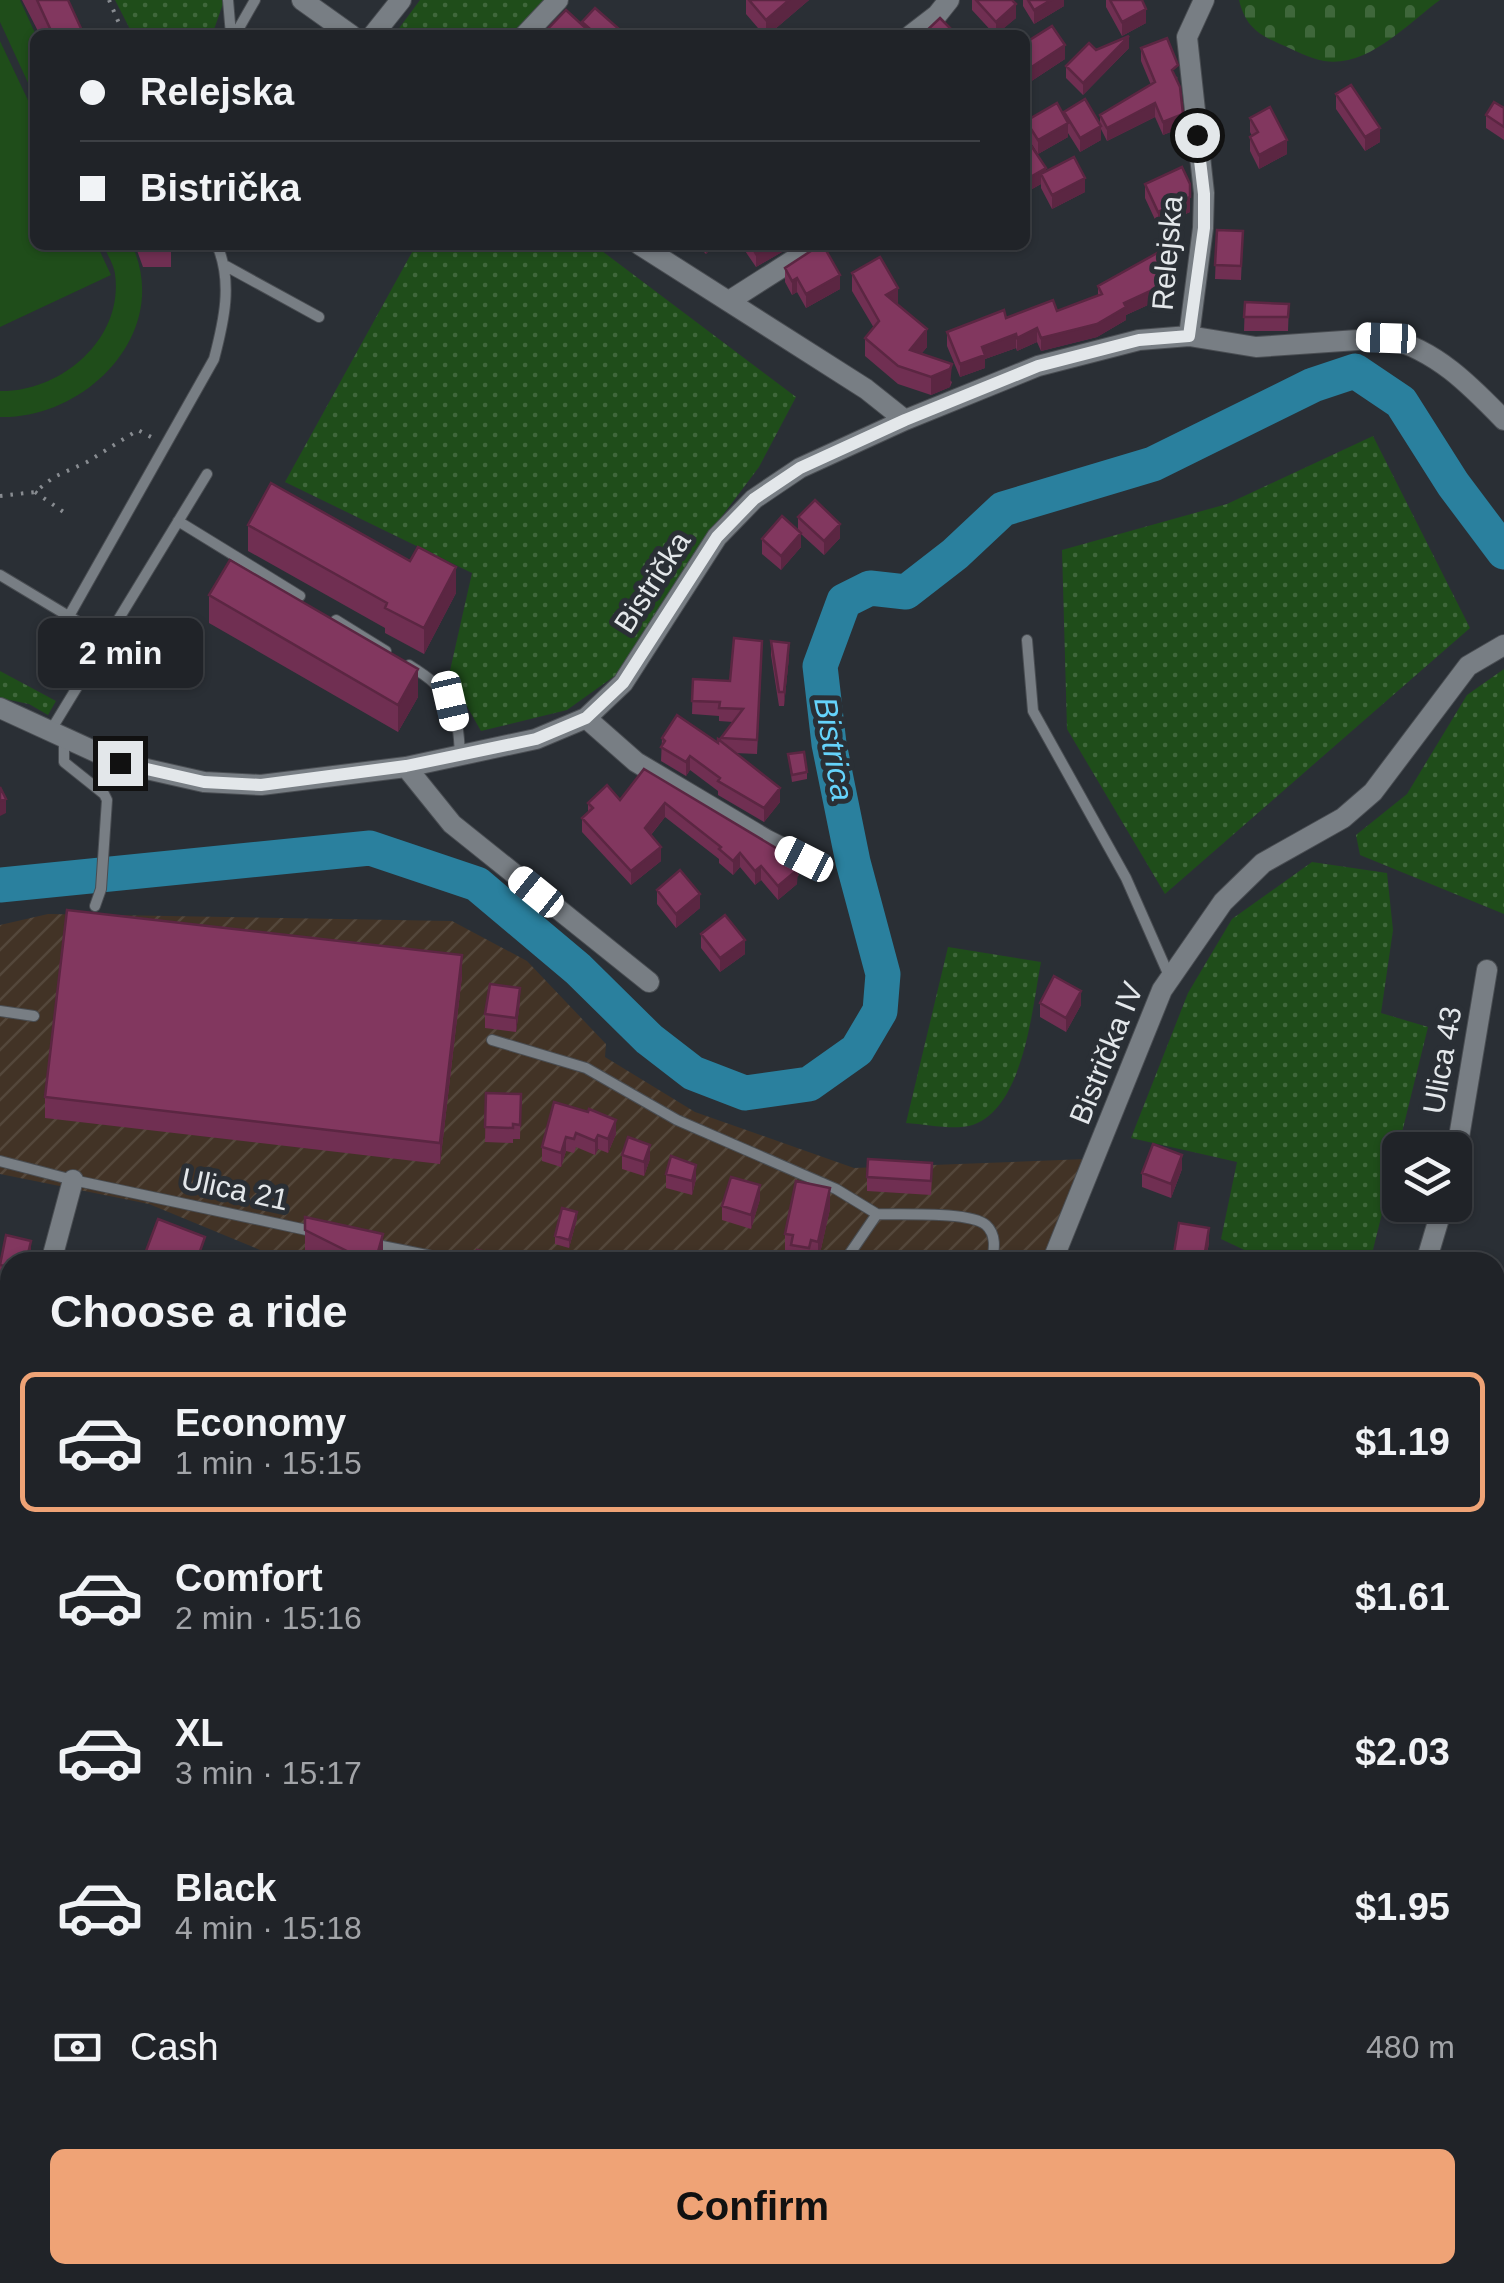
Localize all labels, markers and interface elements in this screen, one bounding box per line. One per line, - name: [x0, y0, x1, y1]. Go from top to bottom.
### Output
- text: Relejska: [140, 71, 294, 113]
- route start: [1175, 113, 1220, 158]
- text: Bistrička: [140, 167, 301, 209]
- street label: Relejska: [1146, 194, 1188, 312]
- car: [1355, 322, 1417, 354]
- street label: Bistrička: [607, 525, 697, 639]
- callout: 2 min: [38, 618, 202, 688]
- text: 2 min: [79, 635, 162, 671]
- car: [429, 668, 471, 734]
- water label: Bistrica: [807, 694, 861, 804]
- route end: [98, 741, 143, 786]
- car: [770, 832, 838, 886]
- car: [503, 861, 569, 923]
- street label: Bistrička IV: [1063, 977, 1149, 1129]
- street label: Ulica 43: [1416, 1004, 1468, 1116]
- map controls: [1382, 1132, 1472, 1222]
- button: layers: [1382, 1132, 1472, 1222]
- street label: Ulica 21: [179, 1162, 291, 1216]
- text: Choose a ride: [50, 1286, 348, 1337]
- icon: car: [55, 1397, 145, 1487]
- text: Economy: [175, 1402, 346, 1444]
- text: $1.19: [1355, 1421, 1450, 1463]
- text: 1 min · 15:15: [175, 1445, 362, 1481]
- icon: car: [55, 1552, 145, 1642]
- text: Comfort: [175, 1557, 323, 1599]
- text: $1.61: [1355, 1576, 1450, 1618]
- text: 2 min · 15:16: [175, 1600, 362, 1636]
- icon: car: [55, 1707, 145, 1797]
- text: XL: [175, 1712, 224, 1754]
- text: $2.03: [1355, 1731, 1450, 1773]
- text: 3 min · 15:17: [175, 1755, 362, 1791]
- icon: car: [55, 1862, 145, 1952]
- text: Black: [175, 1867, 276, 1909]
- text: $1.95: [1355, 1886, 1450, 1928]
- text: 4 min · 15:18: [175, 1910, 362, 1946]
- icon: cash: [50, 2020, 105, 2075]
- text: Cash: [130, 2026, 219, 2068]
- text: 480 m: [1366, 2029, 1455, 2065]
- button: Confirm: [50, 2149, 1455, 2264]

